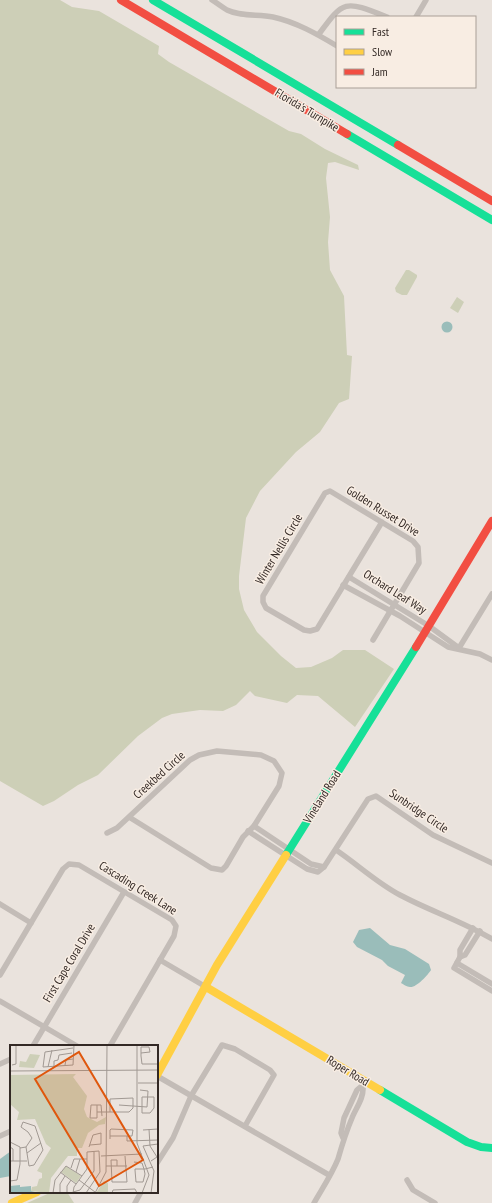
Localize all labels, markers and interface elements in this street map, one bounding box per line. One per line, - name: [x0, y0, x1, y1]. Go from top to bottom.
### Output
- legend: [336, 16, 476, 88]
- text: Fast: [372, 24, 390, 39]
- text: Slow: [372, 44, 393, 59]
- text: Jam: [371, 64, 388, 79]
- street label: Florida's Turnpike: [273, 85, 342, 135]
- street label: Golden Russet Drive: [344, 482, 423, 539]
- street label: Winter Nellis Circle: [252, 511, 306, 587]
- street label: Orchard Leaf Way: [361, 566, 430, 617]
- street label: Creekbed Circle: [130, 747, 188, 802]
- street label: Vineland Road: [299, 768, 344, 827]
- street label: Sunbridge Circle: [387, 785, 452, 836]
- street label: Cascading Creek Lane: [96, 858, 180, 918]
- street label: First Cape Coral Drive: [39, 921, 98, 1005]
- inset map: [10, 1045, 158, 1193]
- street label: Roper Road: [324, 1052, 372, 1089]

